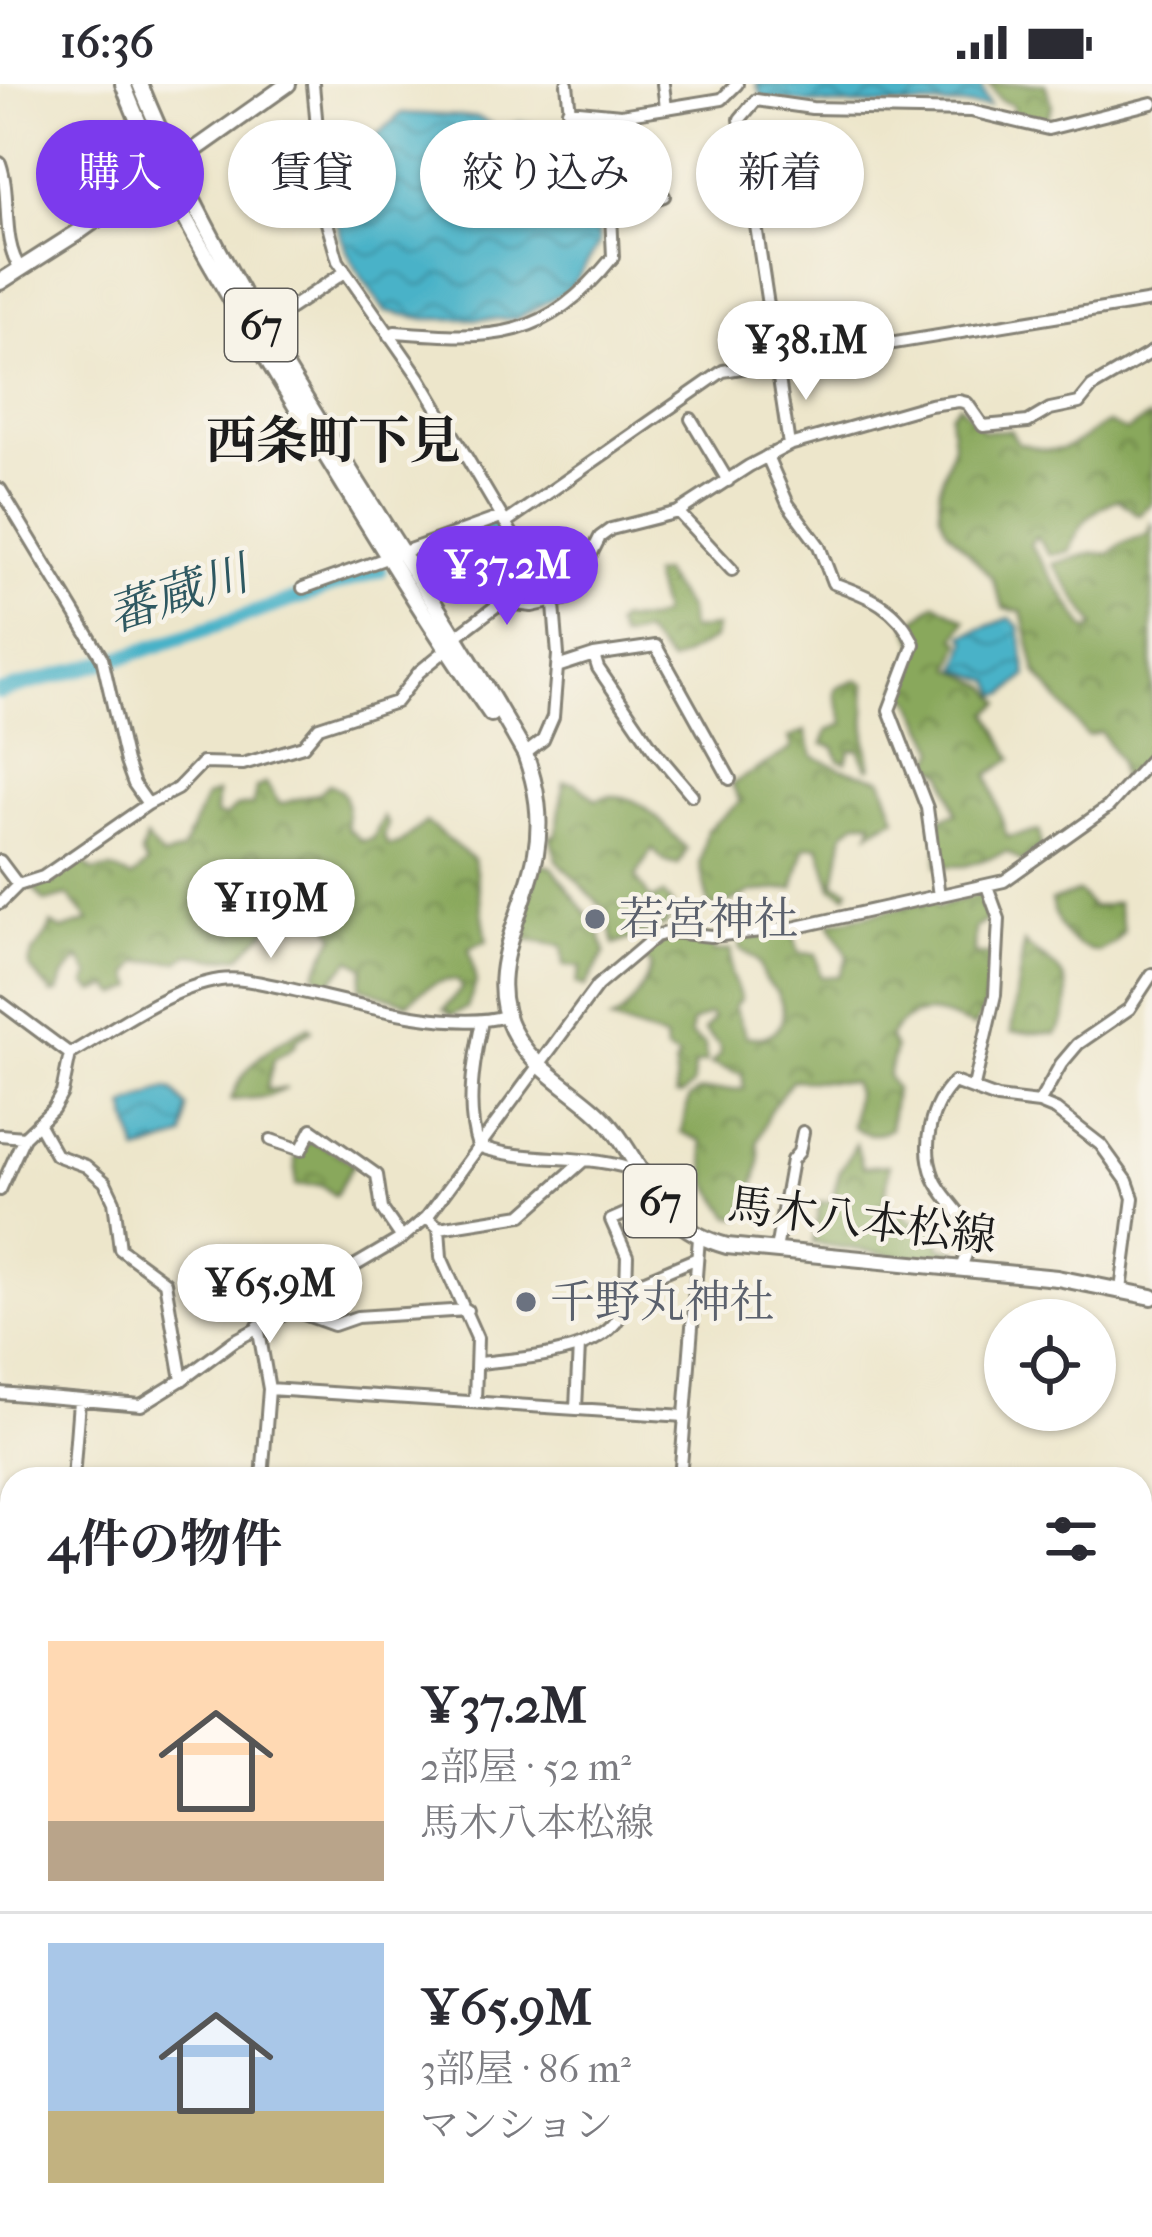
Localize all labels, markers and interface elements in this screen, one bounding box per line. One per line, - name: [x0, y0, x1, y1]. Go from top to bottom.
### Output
- text: 16:36: [60, 16, 154, 69]
- chip: 購入: [36, 120, 204, 228]
- chip: 賃貸: [228, 120, 396, 228]
- chip: 絞り込み: [420, 120, 672, 228]
- chip: 新着: [696, 120, 864, 228]
- road number: 67: [225, 289, 297, 361]
- pin: ¥38.1M: [708, 301, 904, 403]
- text: ¥38.1M: [744, 317, 868, 363]
- district label: 西条町下見: [205, 411, 461, 471]
- pin: ¥37.2M: [409, 526, 605, 628]
- text: ¥37.2M: [443, 542, 571, 588]
- water label: 蕃蔵川: [101, 544, 260, 643]
- pin: ¥119M: [187, 859, 355, 961]
- text: ¥119M: [214, 875, 328, 921]
- place label: 若宮神社: [619, 893, 799, 946]
- marker: 若宮神社: [582, 906, 608, 932]
- road number: 67: [624, 1165, 696, 1237]
- street label: 馬木八本松線: [725, 1178, 999, 1264]
- pin: ¥65.9M: [172, 1244, 368, 1346]
- text: ¥65.9M: [204, 1260, 336, 1306]
- place label: 千野丸神社: [550, 1276, 775, 1329]
- marker: 千野丸神社: [513, 1289, 539, 1315]
- map controls: [984, 1299, 1116, 1431]
- button: locate: [984, 1299, 1116, 1431]
- icon: filters: [1038, 1506, 1104, 1572]
- text: 4件の物件: [48, 1514, 282, 1574]
- text: ¥37.2M: [420, 1675, 587, 1735]
- icon: home: [144, 1689, 288, 1833]
- text: 2部屋 · 52 m²: [420, 1744, 631, 1790]
- text: 馬木八本松線: [420, 1800, 654, 1846]
- text: ¥65.9M: [420, 1977, 592, 2037]
- icon: home: [144, 1991, 288, 2135]
- text: 3部屋 · 86 m²: [420, 2046, 631, 2092]
- text: マンション: [420, 2102, 613, 2148]

